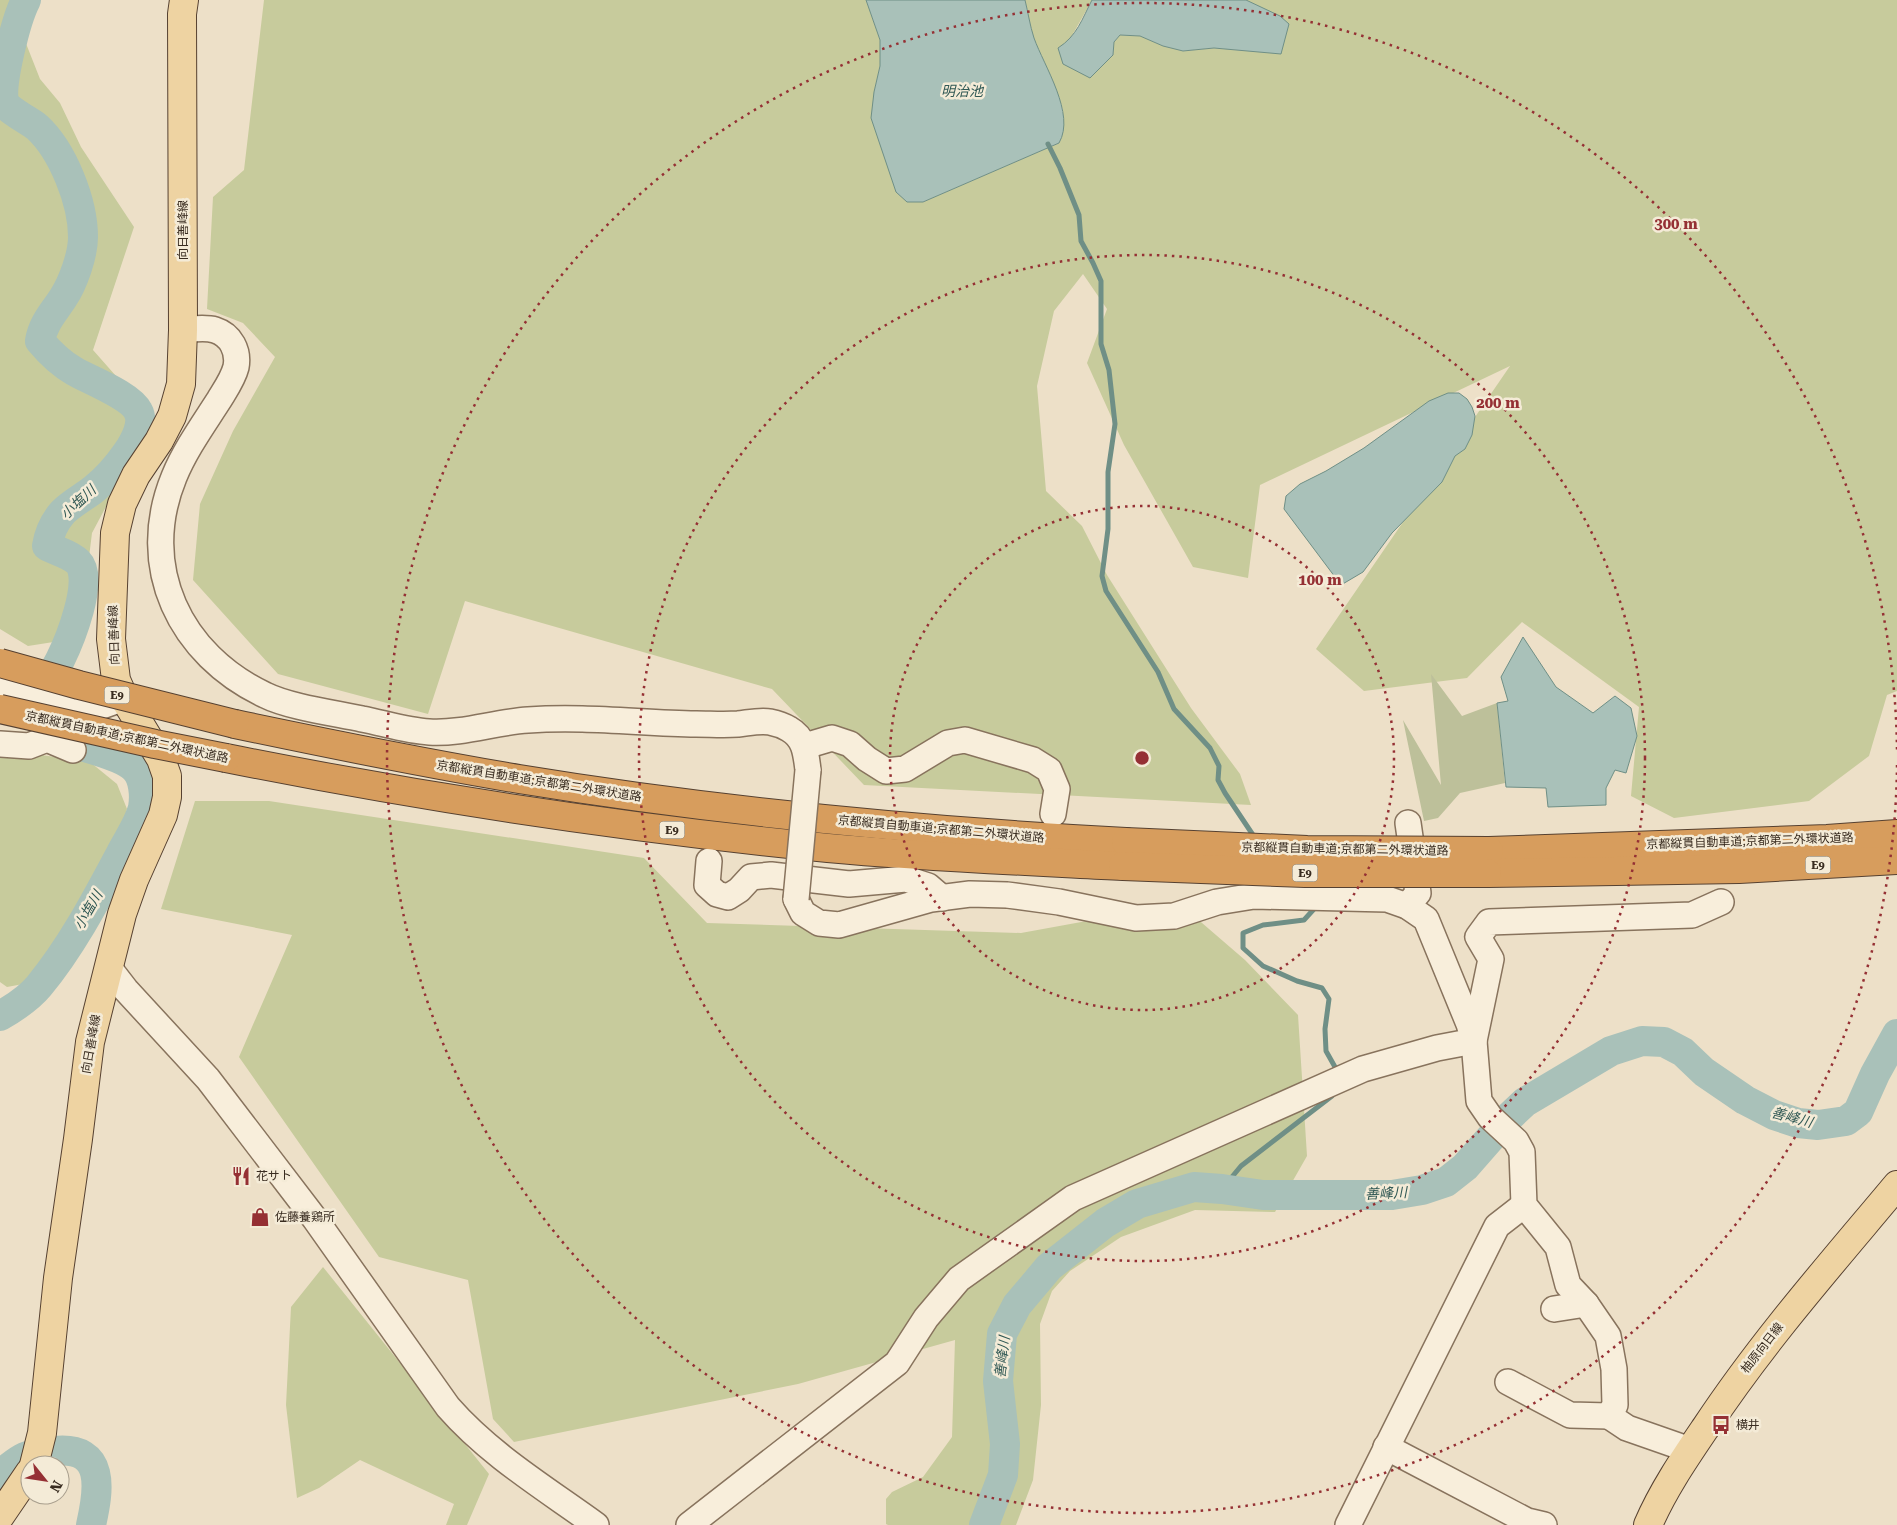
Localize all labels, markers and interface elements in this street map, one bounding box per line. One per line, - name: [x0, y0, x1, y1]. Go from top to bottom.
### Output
- water label: 明治池: [941, 83, 985, 99]
- street label: 向日善峰線: [176, 200, 190, 260]
- text: 300 m: [1654, 215, 1698, 233]
- text: 200 m: [1476, 394, 1520, 412]
- water label: 小塩川: [57, 480, 100, 522]
- text: 100 m: [1298, 571, 1342, 589]
- street label: 向日善峰線: [106, 605, 122, 665]
- road number: E9: [104, 686, 130, 704]
- street label: 京都縦貫自動車道;京都第二外環状道路: [24, 709, 230, 765]
- centre of rings: [1133, 749, 1151, 767]
- street label: 京都縦貫自動車道;京都第二外環状道路: [436, 758, 642, 804]
- street label: 京都縦貫自動車道;京都第二外環状道路: [837, 813, 1045, 845]
- road number: E9: [660, 822, 684, 838]
- street label: 京都縦貫自動車道;京都第二外環状道路: [1646, 830, 1854, 852]
- street label: 京都縦貫自動車道;京都第二外環状道路: [1241, 840, 1449, 858]
- road number: E9: [1806, 856, 1830, 874]
- road number: E9: [1292, 864, 1318, 881]
- water label: 小塩川: [71, 886, 106, 932]
- street label: 向日善峰線: [79, 1013, 103, 1075]
- water label: 善峰川: [1770, 1104, 1816, 1131]
- restaurant icon: 花サト: [230, 1165, 252, 1187]
- place label: 花サト: [256, 1169, 292, 1183]
- water label: 善峰川: [1365, 1184, 1409, 1202]
- shop icon: 佐藤養鶏所: [249, 1206, 271, 1228]
- place label: 佐藤養鶏所: [275, 1210, 335, 1224]
- street label: 柚原向日線: [1738, 1320, 1786, 1376]
- water label: 善峰川: [992, 1333, 1013, 1379]
- bus stop icon: 横井: [1710, 1414, 1732, 1436]
- place label: 横井: [1736, 1418, 1760, 1432]
- north arrow: [20, 1455, 70, 1505]
- text: N: [47, 1478, 66, 1495]

